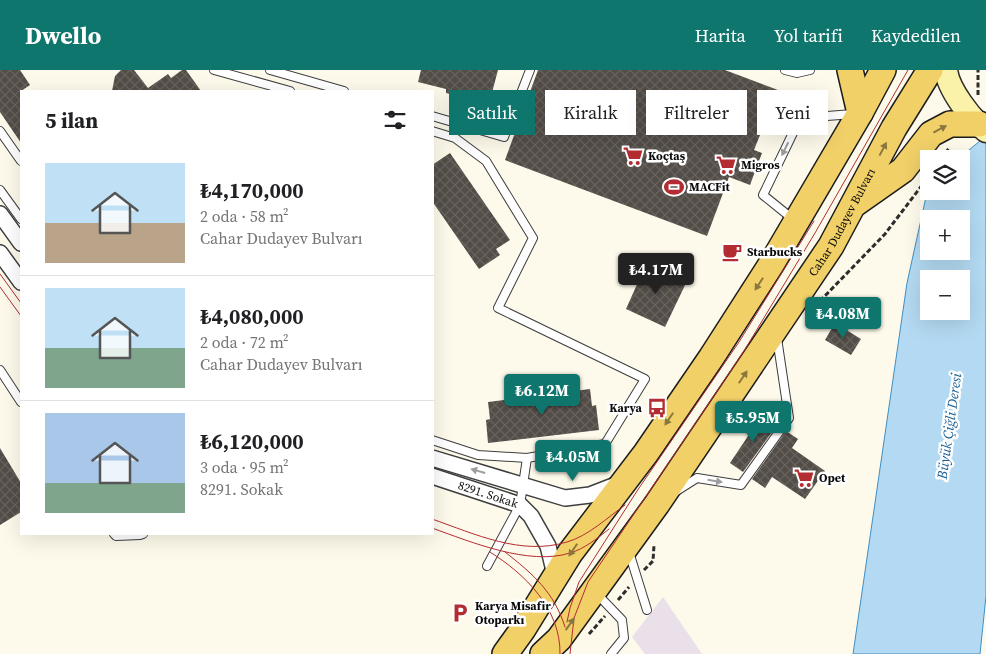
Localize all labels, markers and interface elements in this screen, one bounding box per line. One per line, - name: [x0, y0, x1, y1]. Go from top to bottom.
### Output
- text: Dwello: [25, 19, 101, 52]
- text: Harita: [695, 23, 746, 48]
- text: Yol tarifi: [774, 23, 843, 48]
- text: Kaydedilen: [871, 23, 961, 48]
- chip: Satılık: [449, 90, 535, 135]
- chip: Kiralık: [545, 90, 636, 135]
- chip: Filtreler: [646, 90, 747, 135]
- chip: Yeni: [757, 90, 828, 135]
- text: 5 ilan: [45, 106, 98, 135]
- icon: filters: [381, 106, 409, 134]
- one-way arrow: [933, 125, 948, 133]
- one-way arrow: [781, 141, 789, 156]
- one-way arrow: [878, 143, 887, 156]
- supermarket icon: Koçtaş: [622, 145, 644, 167]
- place label: Koçtaş: [648, 148, 686, 164]
- map controls: [920, 150, 970, 320]
- button: layers: [920, 150, 970, 200]
- supermarket icon: Migros: [715, 154, 737, 176]
- place label: Migros: [741, 157, 780, 173]
- street label: Cahar Dudayev Bulvarı: [805, 165, 879, 279]
- text: ₺4,170,000: [200, 176, 304, 205]
- sports icon: MACFit: [663, 176, 685, 198]
- place label: MACFit: [689, 179, 730, 195]
- icon: home: [85, 183, 145, 243]
- text: 2 oda · 58 m²: [200, 205, 289, 227]
- button: +: [920, 210, 970, 260]
- text: Cahar Dudayev Bulvarı: [200, 227, 363, 249]
- cafe icon: Starbucks: [721, 241, 743, 263]
- place label: Starbucks: [747, 244, 803, 260]
- pin: ₺4.17M: [615, 252, 697, 295]
- text: ₺4.17M: [629, 258, 683, 280]
- button: −: [920, 270, 970, 320]
- one-way arrow: [754, 277, 763, 291]
- pin: ₺4.08M: [802, 296, 884, 339]
- text: ₺4,080,000: [200, 302, 304, 331]
- text: ₺4.08M: [816, 302, 870, 324]
- icon: home: [85, 308, 145, 368]
- text: 2 oda · 72 m²: [200, 331, 289, 353]
- text: Cahar Dudayev Bulvarı: [200, 353, 363, 375]
- one-way arrow: [738, 370, 748, 384]
- water label: Büyük Çiğli Deresi: [932, 371, 966, 481]
- pin: ₺6.12M: [501, 374, 583, 416]
- text: ₺6.12M: [515, 379, 569, 401]
- bus stop icon: Karya: [646, 397, 668, 419]
- place label: Karya: [609, 400, 643, 416]
- pin: ₺5.95M: [712, 400, 794, 443]
- text: ₺5.95M: [726, 406, 780, 428]
- one-way arrow: [664, 413, 674, 426]
- text: ₺6,120,000: [200, 427, 304, 456]
- icon: home: [85, 433, 145, 493]
- pin: ₺4.05M: [532, 440, 614, 482]
- text: ₺4.05M: [546, 445, 600, 467]
- text: 3 oda · 95 m²: [200, 456, 289, 478]
- one-way arrow: [471, 467, 486, 475]
- supermarket icon: Opet: [793, 467, 815, 489]
- place label: Opet: [819, 470, 846, 486]
- street label: 8291. Sokak: [456, 477, 521, 512]
- text: 8291. Sokak: [200, 478, 283, 500]
- one-way arrow: [708, 478, 724, 486]
- one-way arrow: [568, 544, 578, 557]
- place label: Karya Misafir Otoparkı: [475, 598, 551, 628]
- parking icon: Karya Misafir Otoparkı: [449, 602, 471, 624]
- one-way arrow: [565, 617, 575, 631]

